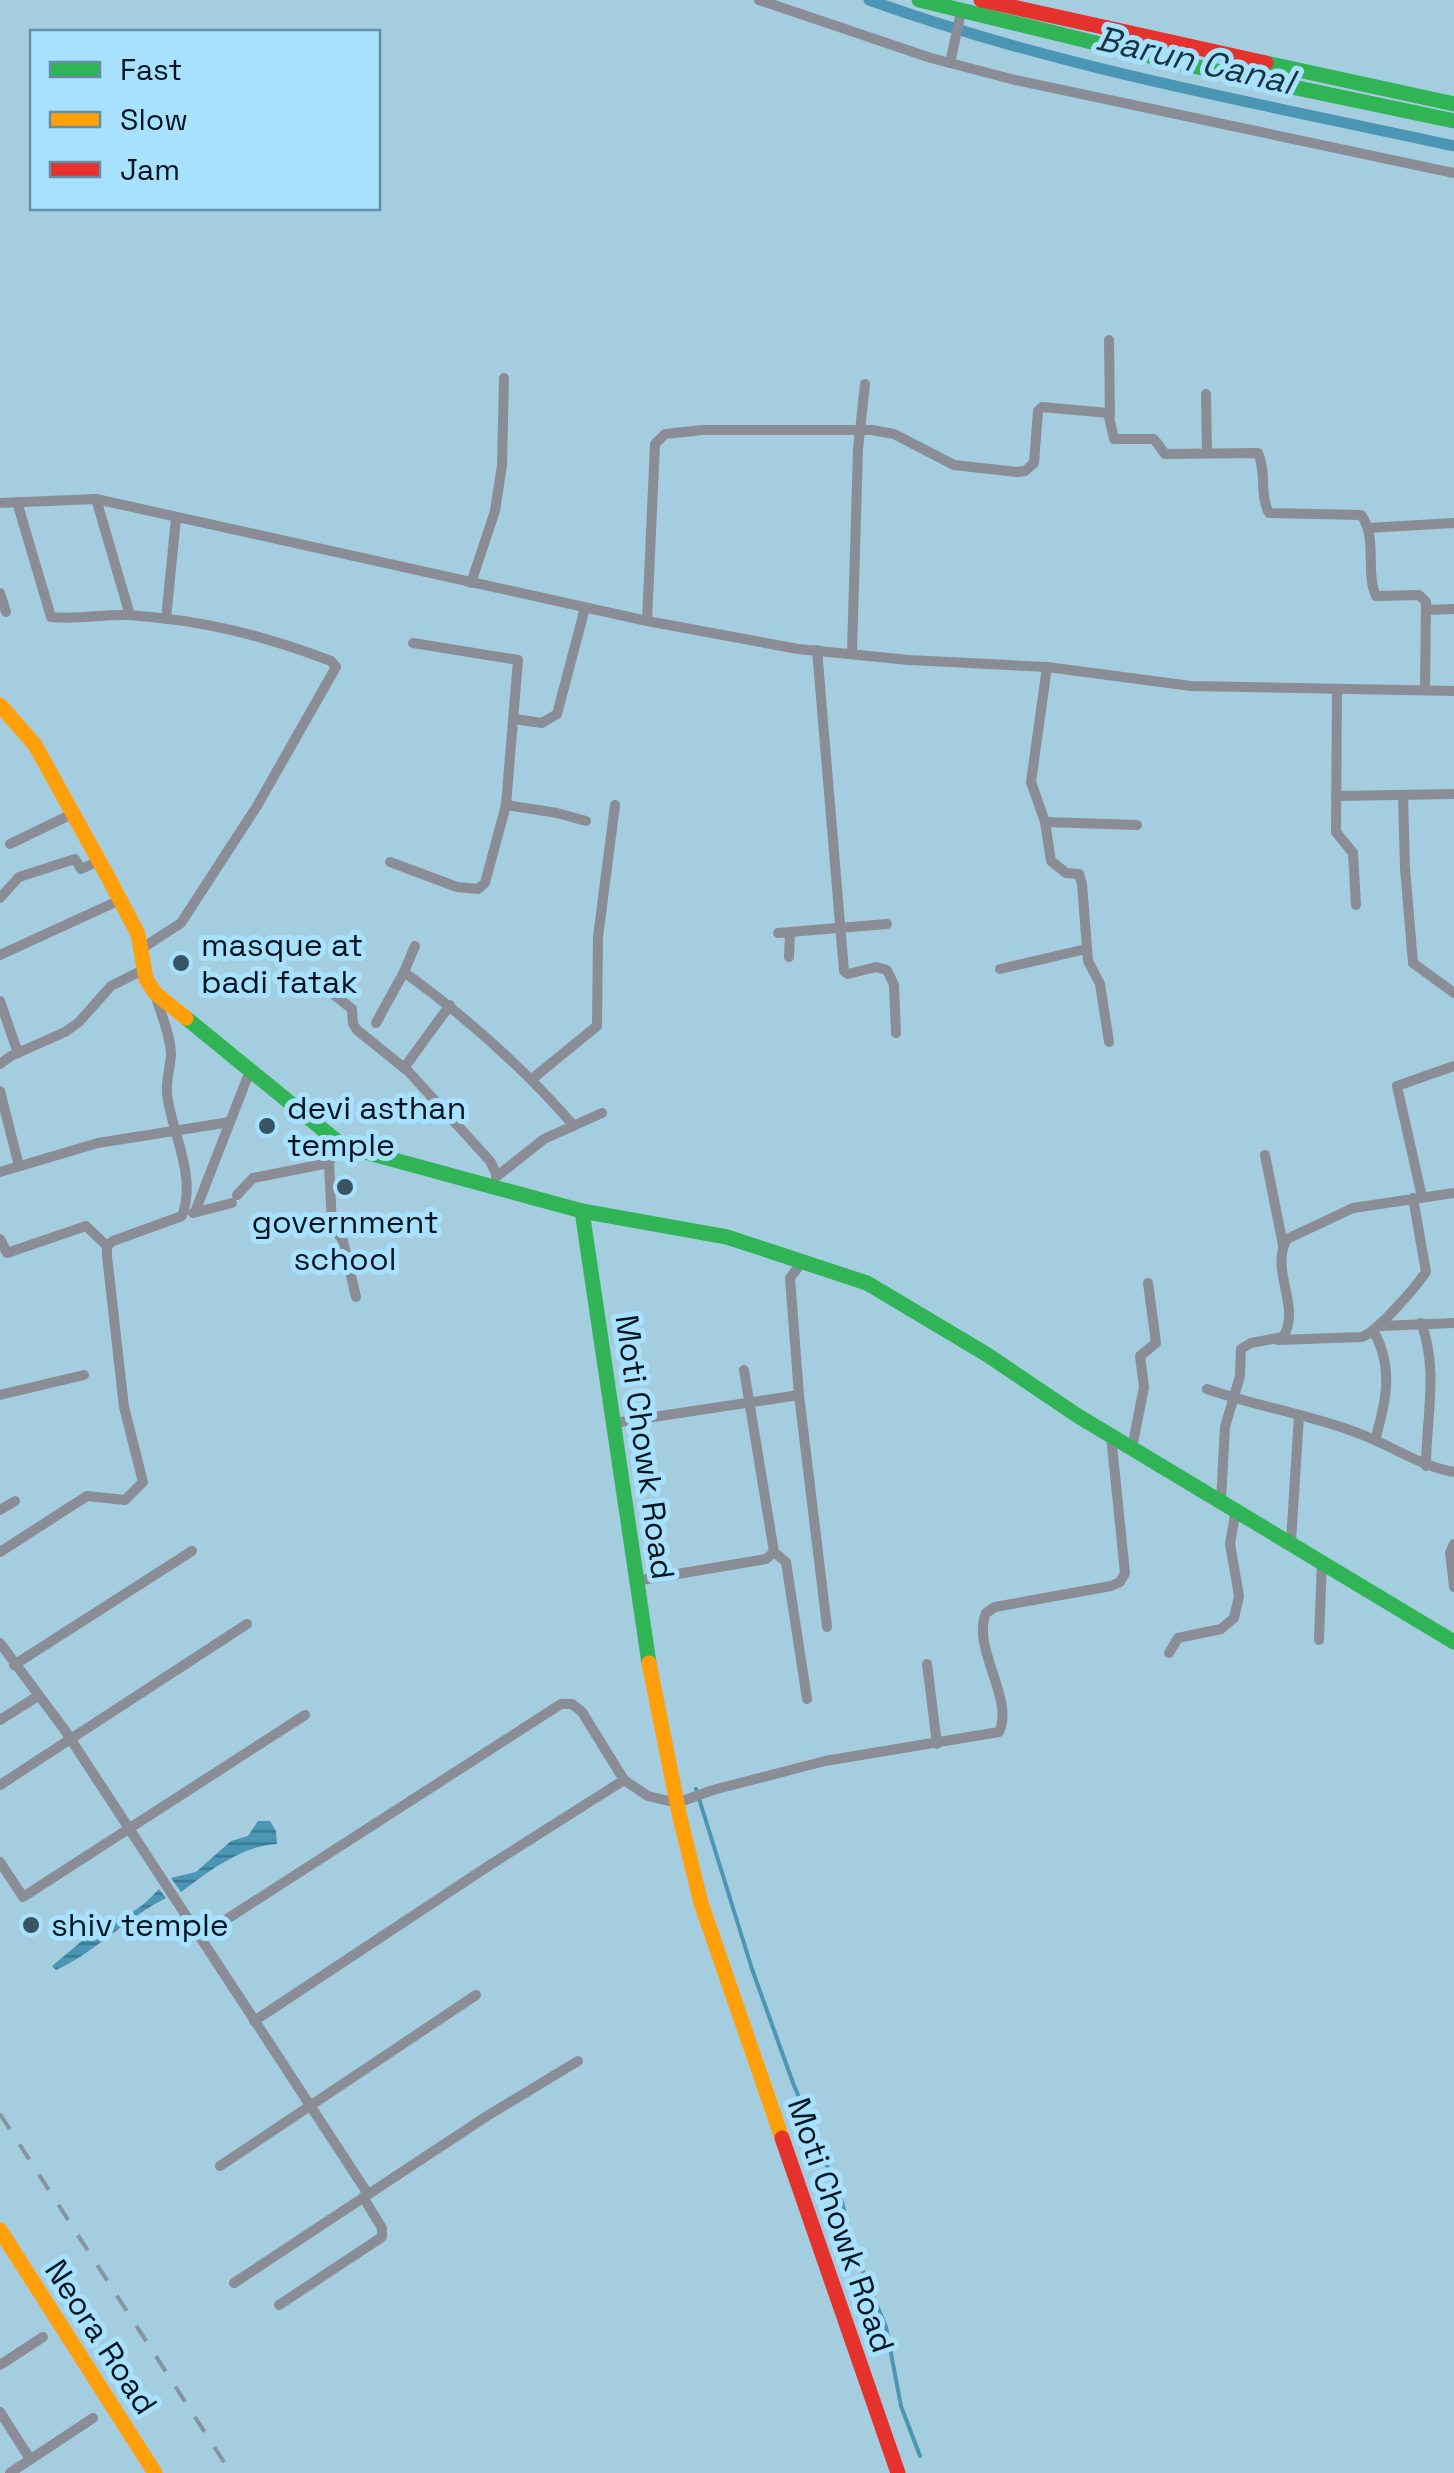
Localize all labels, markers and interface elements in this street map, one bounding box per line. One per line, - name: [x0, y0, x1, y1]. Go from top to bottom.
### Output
- water label: Barun Canal: [1092, 16, 1301, 105]
- legend: [30, 30, 380, 210]
- text: Fast: [120, 50, 182, 89]
- text: Slow: [120, 100, 188, 139]
- text: Jam: [120, 150, 180, 189]
- place label: masque at badi fatak: [201, 925, 363, 1002]
- marker: masque at badi fatak: [170, 952, 192, 974]
- place label: devi asthan temple: [287, 1088, 466, 1165]
- marker: devi asthan temple: [256, 1115, 278, 1137]
- marker: government school: [334, 1176, 356, 1198]
- place label: government school: [251, 1202, 439, 1279]
- street label: Moti Chowk Road: [607, 1312, 683, 1582]
- place label: shiv temple: [51, 1905, 229, 1945]
- marker: shiv temple: [20, 1914, 42, 1936]
- street label: Moti Chowk Road: [779, 2092, 903, 2358]
- street label: Neora Road: [36, 2252, 166, 2422]

